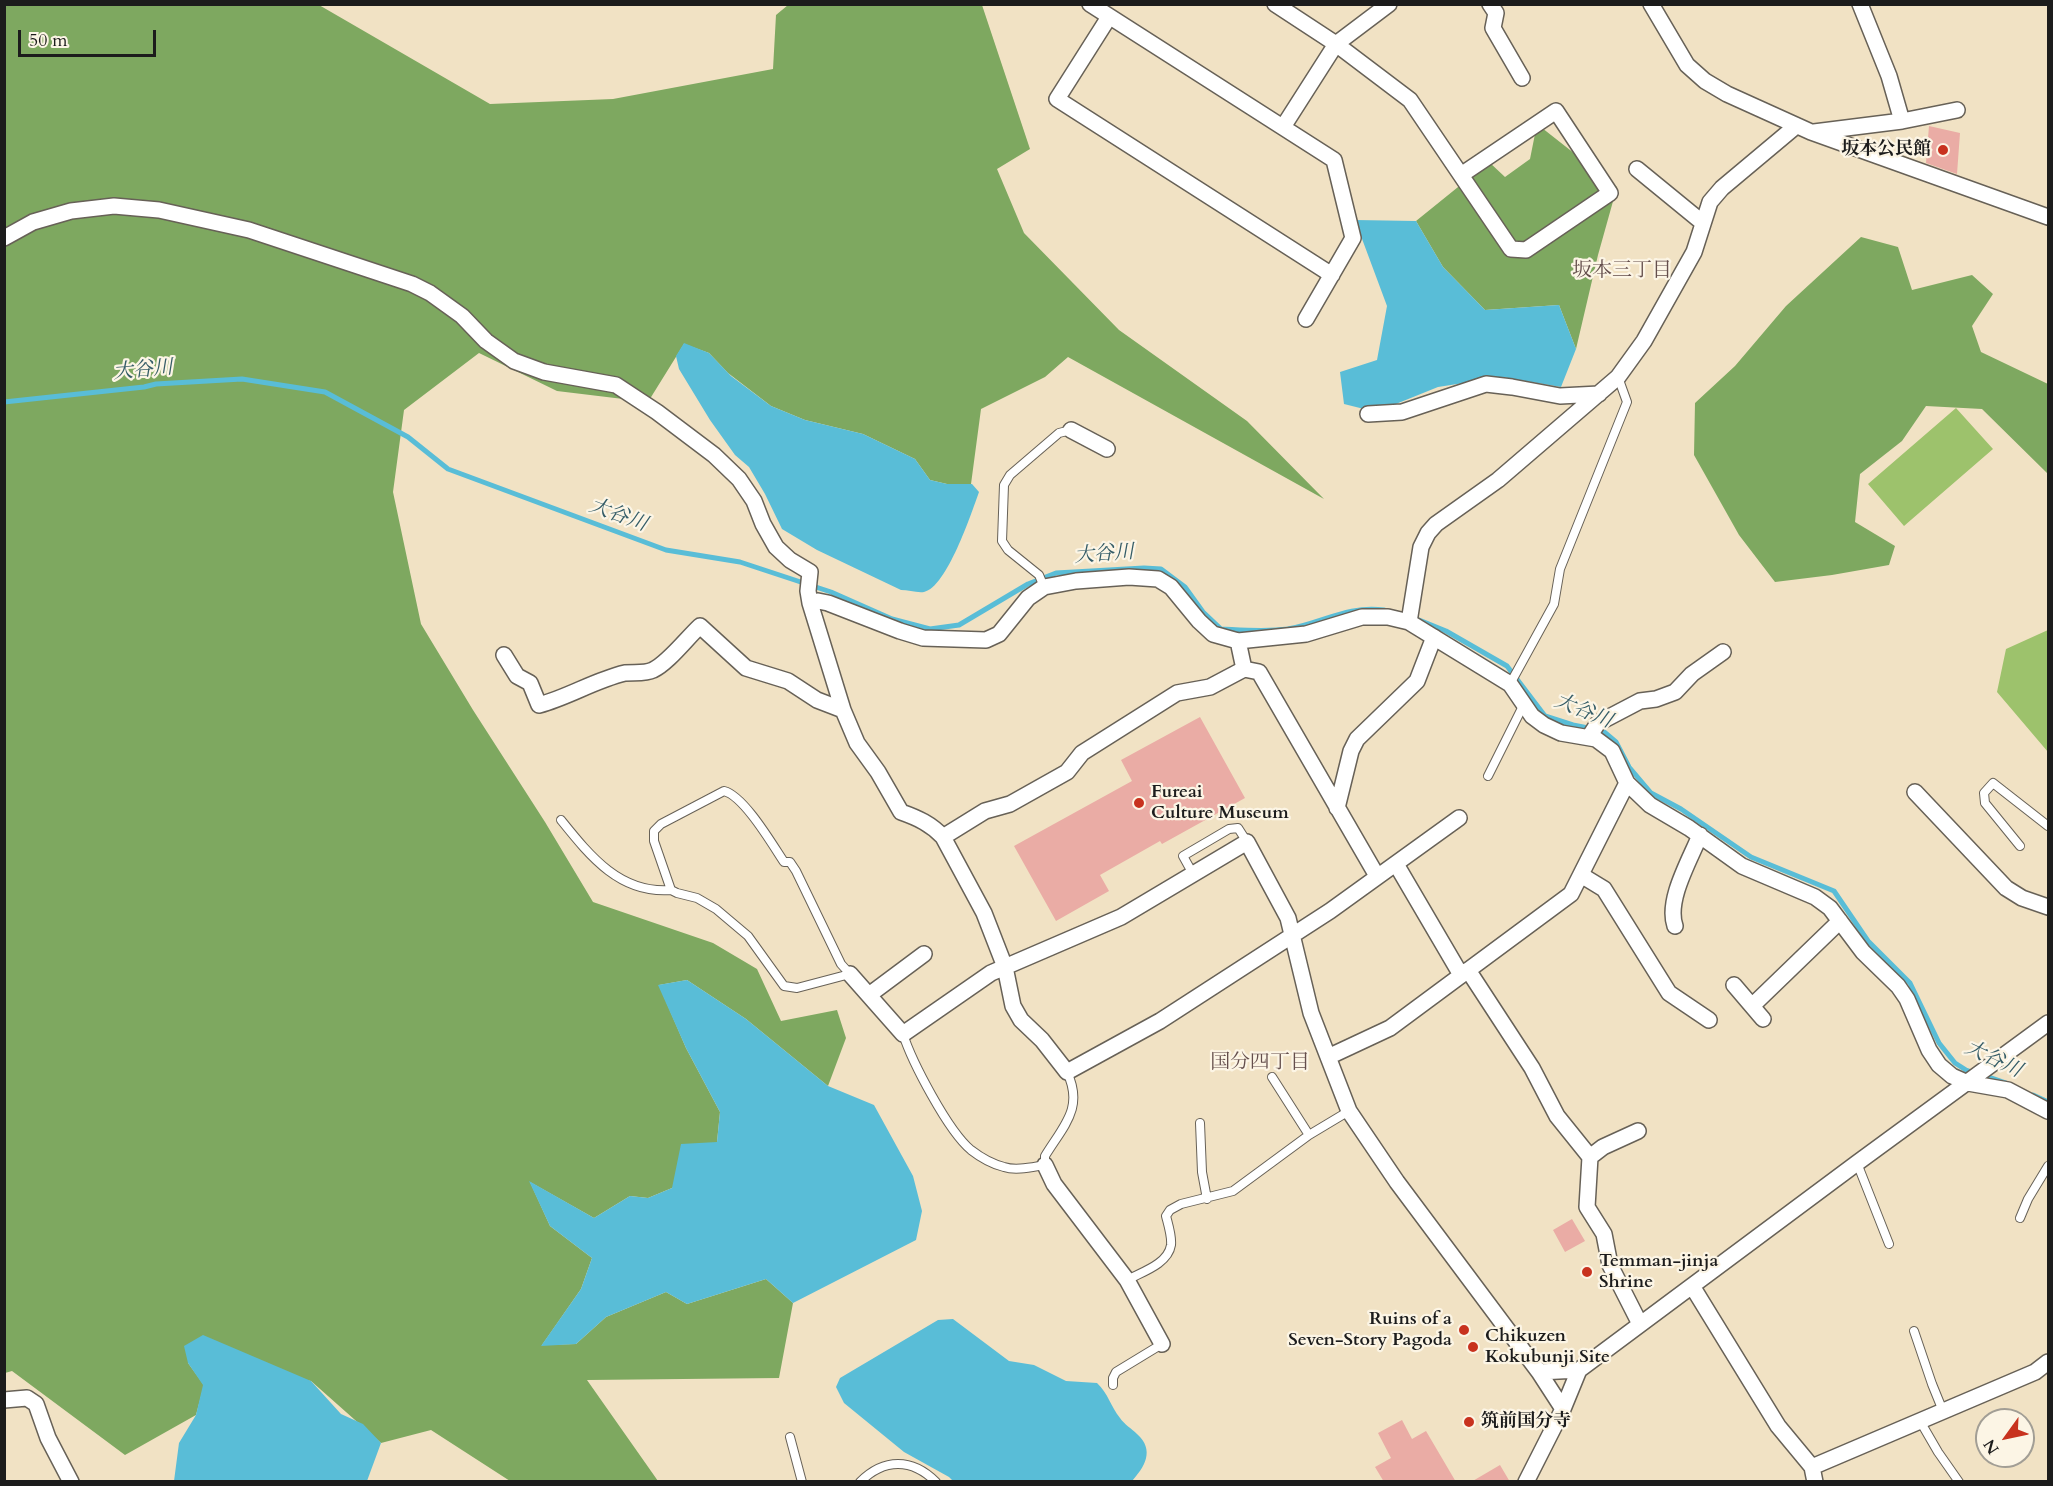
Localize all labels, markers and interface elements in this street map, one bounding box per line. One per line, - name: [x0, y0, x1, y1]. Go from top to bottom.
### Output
- scale bar: [21, 18, 159, 56]
- text: 50 m: [29, 28, 68, 53]
- place label: 坂本公民館: [1841, 139, 1931, 161]
- marker: 坂本公民館: [1936, 143, 1950, 157]
- district label: 坂本三丁目: [1572, 259, 1672, 283]
- water label: 大谷川: [112, 356, 174, 386]
- water label: 大谷川: [586, 494, 650, 538]
- water label: 大谷川: [1073, 541, 1135, 569]
- water label: 大谷川: [1551, 690, 1615, 734]
- place label: Fureai Culture Museum: [1151, 782, 1289, 824]
- marker: Fureai Culture Museum: [1132, 796, 1146, 810]
- water label: 大谷川: [1961, 1036, 2025, 1084]
- district label: 国分四丁目: [1210, 1051, 1310, 1075]
- place label: Temman-jinja Shrine: [1599, 1251, 1718, 1294]
- marker: Temman-jinja Shrine: [1580, 1265, 1594, 1279]
- place label: Ruins of a Seven-Story Pagoda: [1288, 1309, 1452, 1352]
- marker: Ruins of a Seven-Story Pagoda: [1457, 1323, 1471, 1337]
- place label: Chikuzen Kokubunji Site: [1485, 1326, 1610, 1368]
- marker: Chikuzen Kokubunji Site: [1466, 1340, 1480, 1354]
- north arrow: [1975, 1408, 2035, 1468]
- place label: 筑前国分寺: [1481, 1411, 1571, 1433]
- marker: 筑前国分寺: [1462, 1415, 1476, 1429]
- text: N: [1979, 1435, 2005, 1459]

